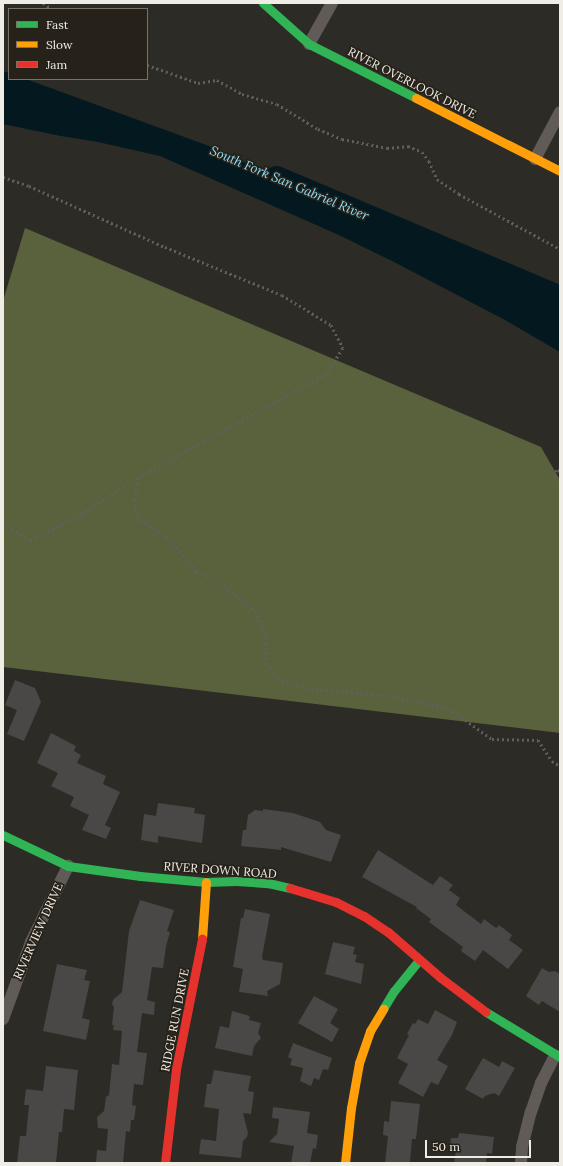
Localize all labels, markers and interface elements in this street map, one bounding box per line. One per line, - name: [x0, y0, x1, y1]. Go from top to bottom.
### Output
- legend: [8, 8, 148, 80]
- text: Fast: [46, 17, 69, 32]
- text: Slow: [46, 37, 73, 52]
- street label: RIVER OVERLOOK DRIVE: [345, 44, 479, 122]
- text: Jam: [46, 57, 67, 72]
- water label: South Fork San Gabriel River: [207, 143, 371, 225]
- street label: RIVER DOWN ROAD: [163, 859, 277, 881]
- street label: RIVERVIEW DRIVE: [10, 880, 66, 982]
- street label: RIDGE RUN DRIVE: [158, 967, 192, 1073]
- scale bar: [427, 1132, 533, 1158]
- text: 50 m: [432, 1139, 460, 1154]

